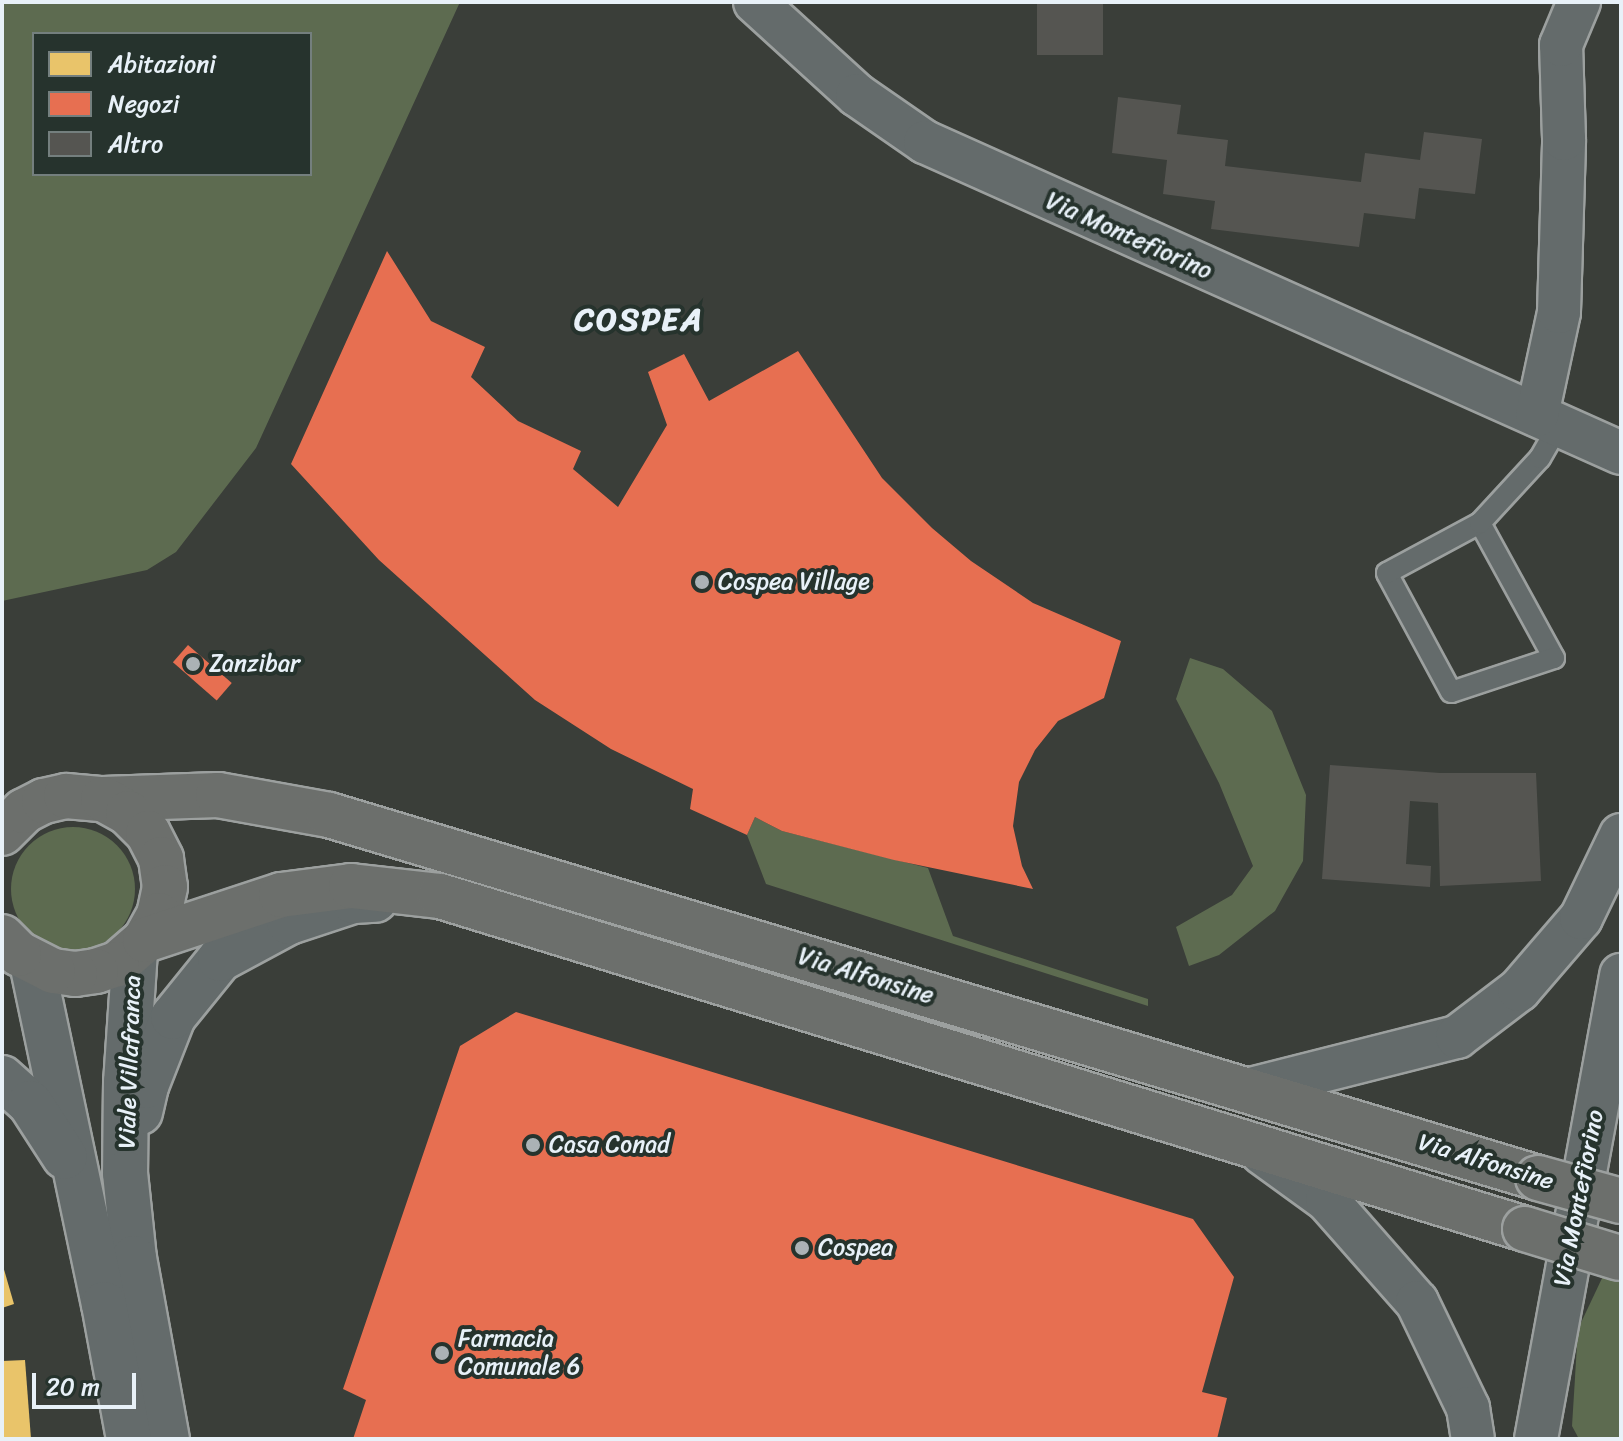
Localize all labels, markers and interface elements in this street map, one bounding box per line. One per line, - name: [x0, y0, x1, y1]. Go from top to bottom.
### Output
- legend: [32, 32, 312, 176]
- text: Abitazioni: [108, 43, 216, 85]
- text: Negozi: [108, 83, 179, 125]
- text: Altro: [108, 123, 163, 165]
- street label: Via Montefiorino: [1042, 187, 1216, 285]
- district label: COSPEA: [574, 301, 704, 339]
- place label: Cospea Village: [718, 568, 870, 596]
- marker: Cospea Village: [693, 573, 711, 591]
- place label: Zanzibar: [209, 650, 300, 678]
- marker: Zanzibar: [184, 655, 202, 673]
- street label: Via Alfonsine: [795, 942, 937, 1010]
- street label: Viale Villafranca: [113, 975, 147, 1149]
- street label: Via Montefiorino: [1548, 1108, 1610, 1288]
- street label: Via Alfonsine: [1415, 1128, 1557, 1196]
- place label: Casa Conad: [549, 1131, 670, 1159]
- marker: Casa Conad: [524, 1136, 542, 1154]
- place label: Cospea: [818, 1234, 893, 1262]
- marker: Cospea: [793, 1239, 811, 1257]
- place label: Farmacia Comunale 6: [458, 1325, 580, 1381]
- marker: Farmacia Comunale 6: [433, 1344, 451, 1362]
- scale bar: [36, 1357, 140, 1407]
- text: 20 m: [46, 1366, 100, 1408]

